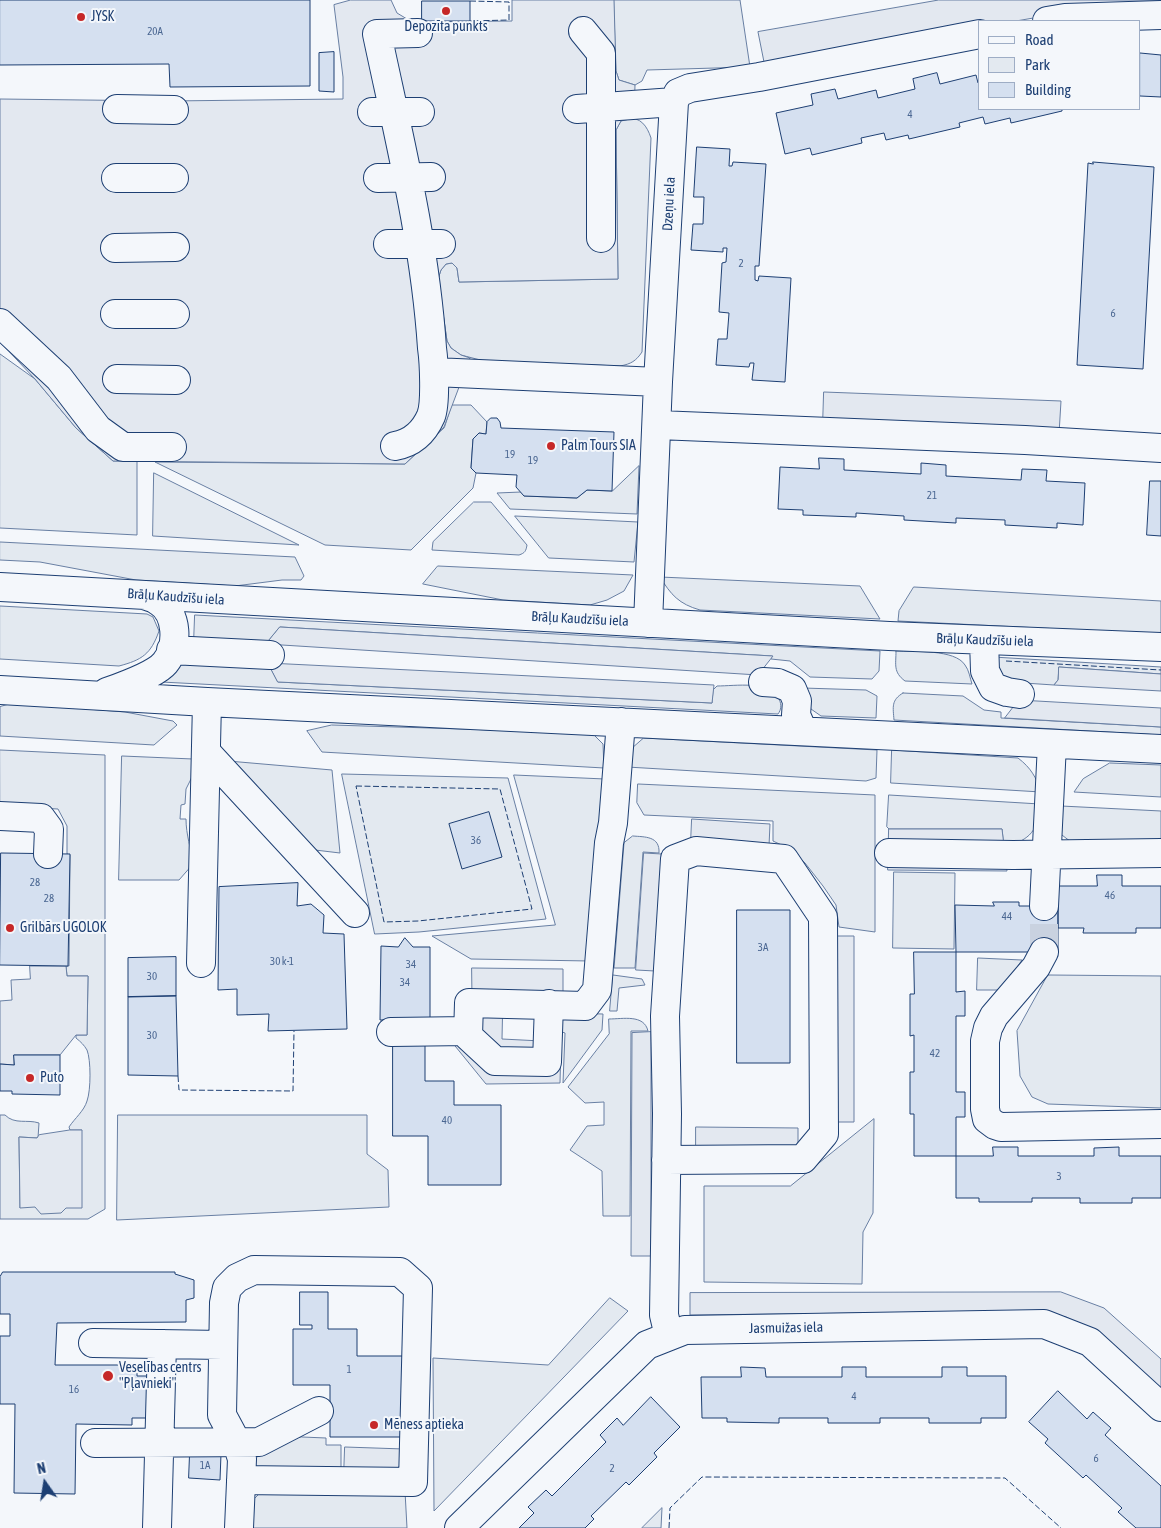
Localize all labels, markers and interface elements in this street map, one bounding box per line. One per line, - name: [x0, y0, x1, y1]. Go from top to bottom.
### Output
- marker: Depozīta punkts: [440, 5, 452, 17]
- place label: JYSK: [91, 9, 114, 25]
- marker: JYSK: [75, 11, 87, 23]
- place label: Depozīta punkts: [404, 19, 488, 35]
- legend: [978, 20, 1141, 110]
- house number: 20A: [147, 25, 163, 39]
- text: Road: [1025, 31, 1054, 48]
- text: Park: [1025, 56, 1050, 73]
- text: Building: [1025, 81, 1071, 98]
- house number: 4: [907, 108, 913, 122]
- street label: Dzeņu iela: [659, 176, 679, 232]
- house number: 2: [738, 257, 744, 271]
- house number: 6: [1110, 307, 1116, 321]
- place label: Palm Tours SIA: [561, 438, 636, 454]
- marker: Palm Tours SIA: [545, 440, 557, 452]
- house number: 19: [505, 448, 515, 462]
- house number: 19: [528, 454, 538, 468]
- house number: 21: [927, 489, 937, 503]
- street label: Brāļu Kaudzīšu iela: [127, 585, 225, 609]
- street label: Brāļu Kaudzīšu iela: [531, 608, 629, 630]
- street label: Brāļu Kaudzīšu iela: [936, 630, 1034, 650]
- house number: 36: [471, 834, 481, 848]
- house number: 28: [30, 876, 40, 890]
- house number: 46: [1105, 889, 1115, 903]
- house number: 28: [44, 892, 54, 906]
- house number: 44: [1002, 910, 1012, 924]
- place label: Grilbārs UGOLOK: [20, 920, 107, 936]
- marker: Grilbārs UGOLOK: [4, 922, 16, 934]
- house number: 3A: [758, 941, 768, 955]
- house number: 30 k-1: [270, 955, 294, 969]
- house number: 34: [406, 958, 416, 972]
- house number: 30: [147, 970, 157, 984]
- house number: 34: [400, 976, 410, 990]
- house number: 30: [147, 1029, 157, 1043]
- house number: 42: [930, 1047, 940, 1061]
- place label: Puto: [40, 1070, 64, 1086]
- marker: Puto: [24, 1072, 36, 1084]
- house number: 40: [442, 1114, 452, 1128]
- house number: 3: [1056, 1170, 1062, 1184]
- street label: Jasmuižas iela: [749, 1319, 823, 1337]
- place label: Veselības centrs "Pļavnieki": [119, 1360, 201, 1392]
- house number: 1: [346, 1363, 352, 1377]
- marker: Veselības centrs "Pļavnieki": [101, 1369, 115, 1383]
- house number: 16: [69, 1383, 79, 1397]
- house number: 4: [851, 1390, 857, 1404]
- place label: Mēness aptieka: [384, 1417, 464, 1433]
- marker: Mēness aptieka: [368, 1419, 380, 1431]
- house number: 6: [1093, 1452, 1099, 1466]
- north arrow: [20, 1458, 70, 1508]
- house number: 1A: [200, 1459, 210, 1473]
- text: N: [36, 1460, 47, 1477]
- house number: 2: [609, 1462, 615, 1476]

